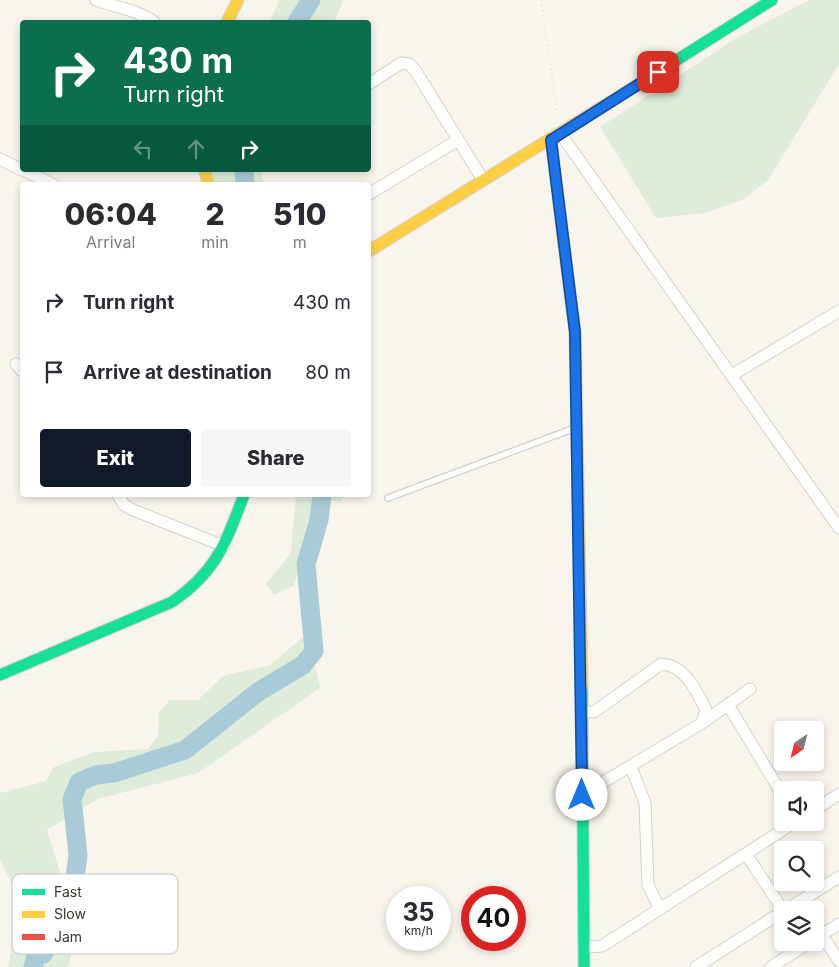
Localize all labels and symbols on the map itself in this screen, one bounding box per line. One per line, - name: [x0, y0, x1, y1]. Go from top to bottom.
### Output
- pin: [637, 51, 679, 93]
- north arrow: [774, 721, 824, 771]
- position arrow: [555, 768, 607, 820]
- legend: [12, 874, 178, 954]
- text: Fast: [54, 883, 82, 900]
- speed limit sign: 40: [461, 886, 526, 951]
- text: Slow: [54, 905, 86, 922]
- text: Jam: [54, 928, 82, 945]

